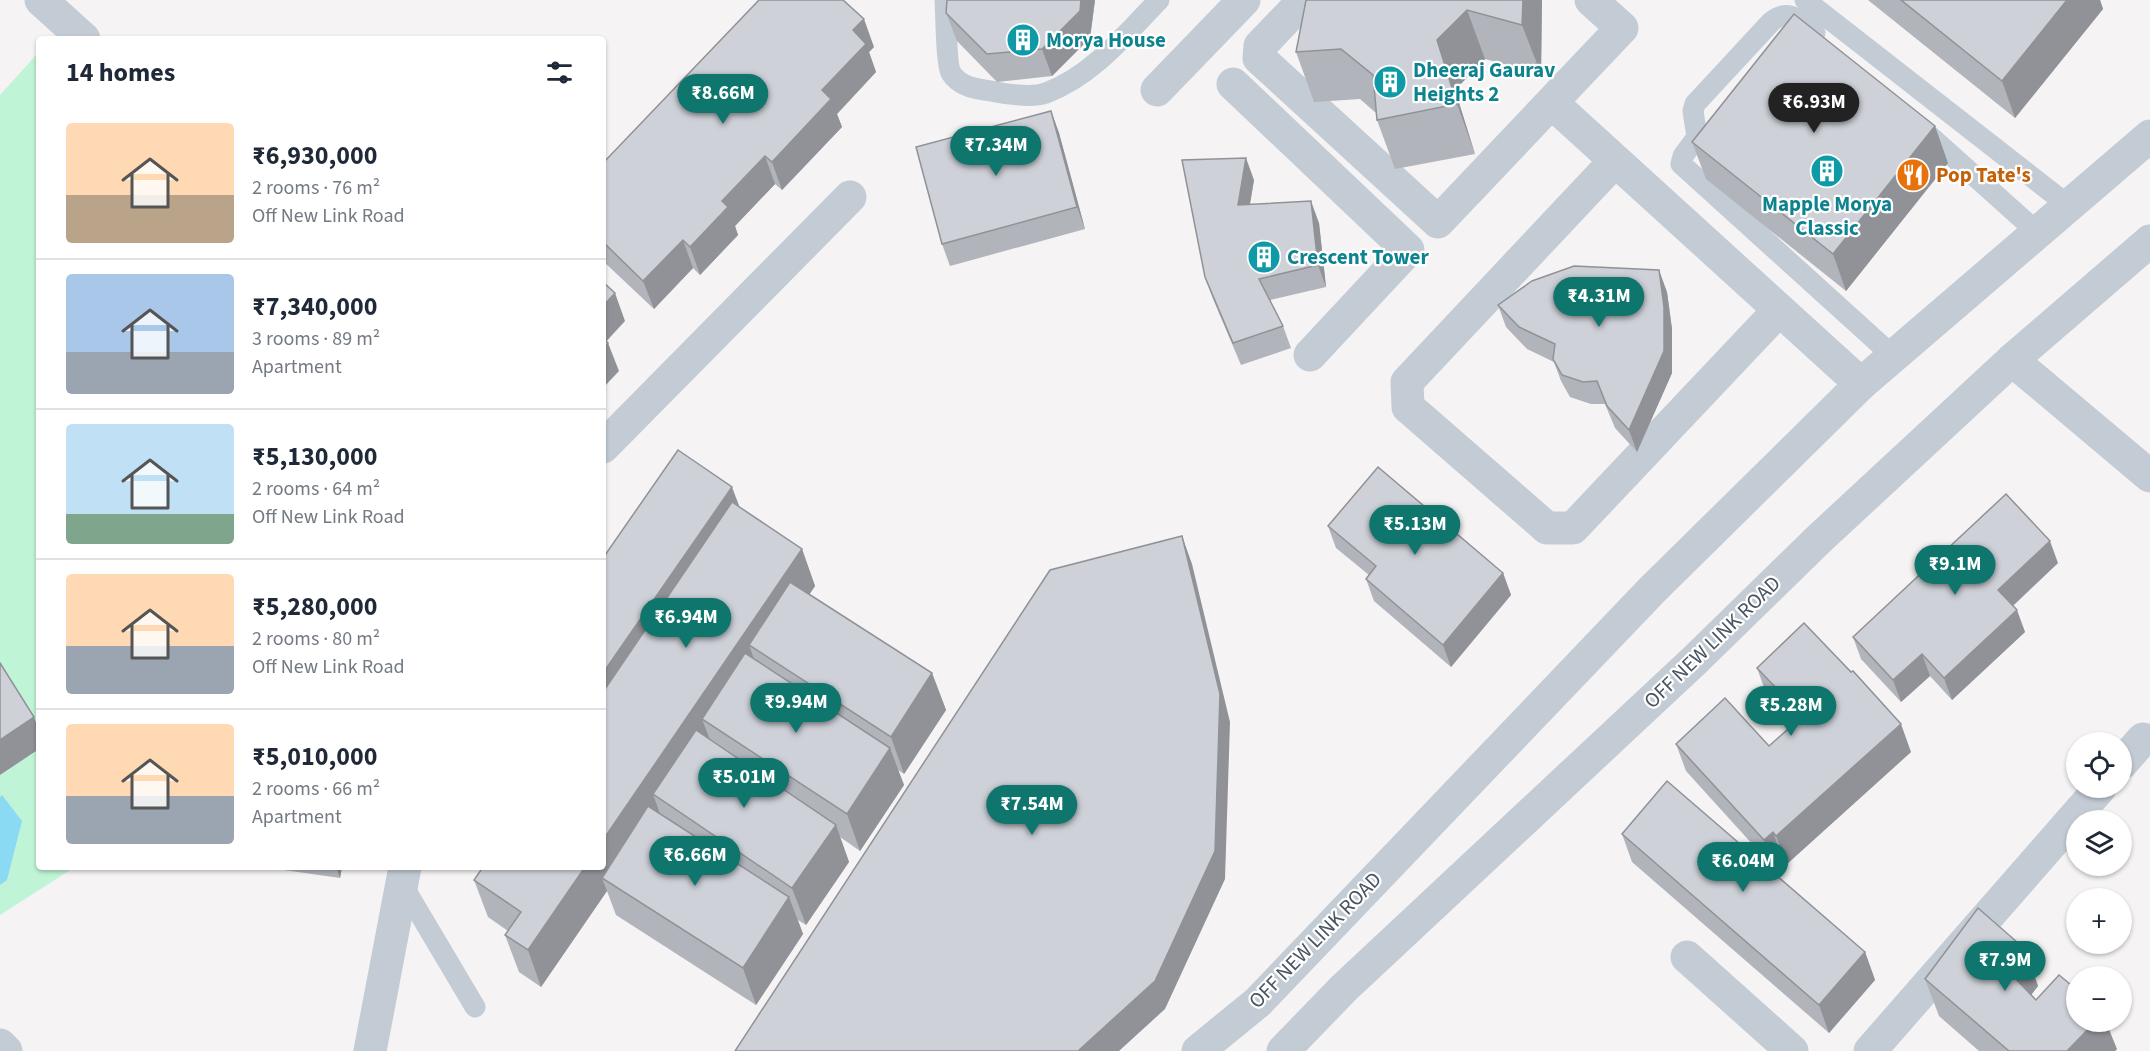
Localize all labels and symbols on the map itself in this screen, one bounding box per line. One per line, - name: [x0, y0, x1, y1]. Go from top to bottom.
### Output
- building icon: Morya House: [1005, 22, 1041, 58]
- place label: Morya House: [1046, 25, 1166, 55]
- place label: Dheeraj Gaurav Heights 2: [1413, 55, 1555, 109]
- building icon: Dheeraj Gaurav Heights 2: [1372, 64, 1408, 100]
- pin: ₹8.66M: [674, 74, 772, 125]
- pin: ₹6.93M: [1765, 83, 1863, 134]
- pin: ₹7.34M: [947, 126, 1045, 177]
- building icon: Mapple Morya Classic: [1809, 153, 1845, 189]
- restaurant icon: Pop Tate's: [1895, 157, 1931, 193]
- place label: Pop Tate's: [1936, 160, 2031, 190]
- place label: Mapple Morya Classic: [1762, 189, 1892, 243]
- building icon: Crescent Tower: [1246, 239, 1282, 275]
- place label: Crescent Tower: [1287, 242, 1429, 272]
- pin: ₹4.31M: [1550, 277, 1648, 328]
- pin: ₹5.13M: [1366, 505, 1464, 556]
- pin: ₹9.1M: [1913, 545, 1997, 596]
- street label: OFF NEW LINK ROAD: [1637, 569, 1787, 715]
- pin: ₹6.94M: [637, 598, 735, 649]
- pin: ₹9.94M: [747, 683, 845, 734]
- pin: ₹5.28M: [1742, 686, 1840, 737]
- pin: ₹5.01M: [695, 758, 793, 809]
- pin: ₹7.54M: [983, 785, 1081, 836]
- pin: ₹6.66M: [646, 836, 744, 887]
- pin: ₹6.04M: [1694, 842, 1792, 893]
- street label: OFF NEW LINK ROAD: [1242, 865, 1388, 1015]
- pin: ₹7.9M: [1963, 941, 2047, 992]

